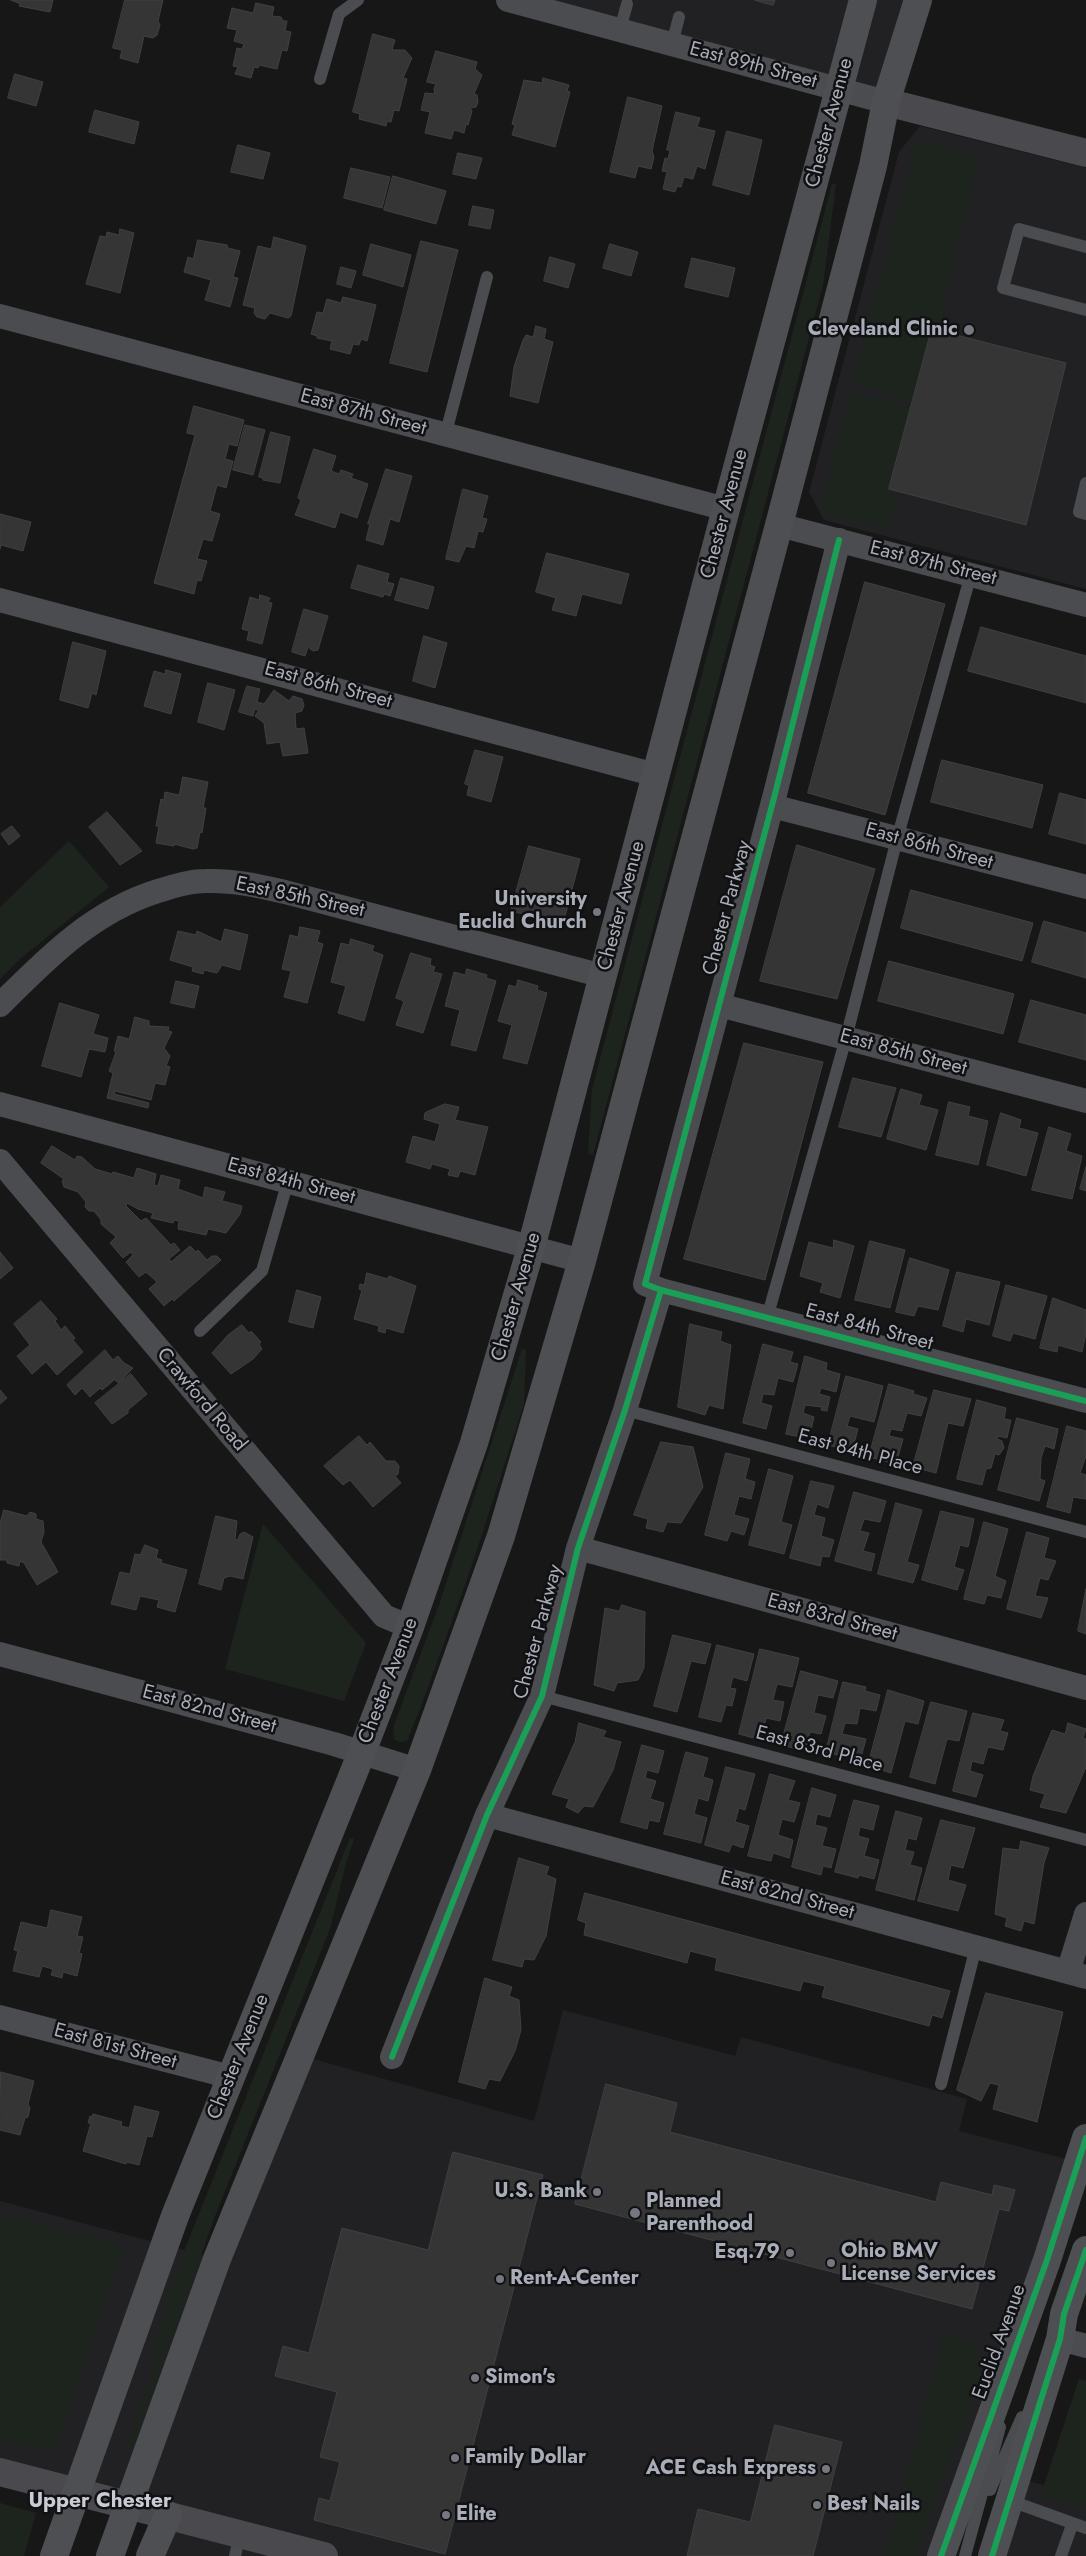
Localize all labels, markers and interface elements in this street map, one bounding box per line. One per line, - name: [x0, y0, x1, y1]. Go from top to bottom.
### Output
- street label: East 89th Street: [687, 37, 819, 95]
- street label: Chester Avenue: [801, 56, 859, 190]
- place label: Cleveland Clinic: [808, 318, 958, 342]
- marker: Cleveland Clinic: [962, 323, 976, 337]
- street label: East 87th Street: [297, 385, 429, 441]
- street label: Chester Avenue: [696, 447, 754, 581]
- street label: East 87th Street: [867, 537, 999, 591]
- street label: East 86th Street: [262, 657, 394, 715]
- street label: East 86th Street: [863, 818, 995, 876]
- street label: Chester Parkway: [699, 838, 757, 978]
- street label: Chester Avenue: [593, 839, 651, 973]
- street label: East 85th Street: [234, 873, 366, 923]
- place label: University Euclid Church: [458, 888, 587, 935]
- marker: University Euclid Church: [591, 906, 603, 918]
- street label: East 85th Street: [837, 1024, 969, 1082]
- street label: East 84th Street: [225, 1153, 357, 1211]
- street label: Chester Avenue: [487, 1230, 547, 1364]
- street label: East 84th Street: [803, 1299, 935, 1357]
- street label: Crawford Road: [151, 1343, 251, 1457]
- street label: East 84th Place: [795, 1425, 925, 1481]
- street label: Chester Parkway: [510, 1562, 568, 1702]
- street label: East 83rd Street: [765, 1589, 899, 1647]
- street label: Chester Avenue: [354, 1615, 424, 1747]
- street label: East 82nd Street: [140, 1681, 278, 1739]
- street label: East 83rd Place: [753, 1722, 885, 1778]
- street label: East 82nd Street: [718, 1867, 856, 1925]
- street label: Chester Avenue: [203, 1991, 275, 2123]
- street label: East 81st Street: [51, 2019, 179, 2075]
- place label: U.S. Bank: [495, 2180, 587, 2204]
- marker: U.S. Bank: [591, 2186, 603, 2198]
- place label: Planned Parenthood: [646, 2190, 753, 2237]
- marker: Planned Parenthood: [628, 2206, 642, 2220]
- place label: Ohio BMV License Services: [841, 2240, 996, 2287]
- place label: Esq.79: [715, 2241, 780, 2265]
- marker: Esq.79: [784, 2247, 796, 2259]
- marker: Ohio BMV License Services: [825, 2257, 837, 2269]
- place label: Rent-A-Center: [510, 2267, 639, 2291]
- marker: Rent-A-Center: [494, 2273, 506, 2285]
- street label: Euclid Avenue: [968, 2281, 1032, 2403]
- place label: Simon's: [485, 2366, 555, 2390]
- marker: Simon's: [469, 2372, 481, 2384]
- place label: Family Dollar: [465, 2446, 586, 2470]
- marker: Family Dollar: [449, 2452, 461, 2464]
- place label: ACE Cash Express: [646, 2457, 816, 2481]
- marker: ACE Cash Express: [820, 2463, 832, 2475]
- district label: Upper Chester: [28, 2489, 172, 2515]
- place label: Best Nails: [827, 2493, 920, 2517]
- marker: Best Nails: [811, 2499, 823, 2511]
- place label: Elite: [456, 2503, 497, 2527]
- marker: Elite: [440, 2509, 452, 2521]

